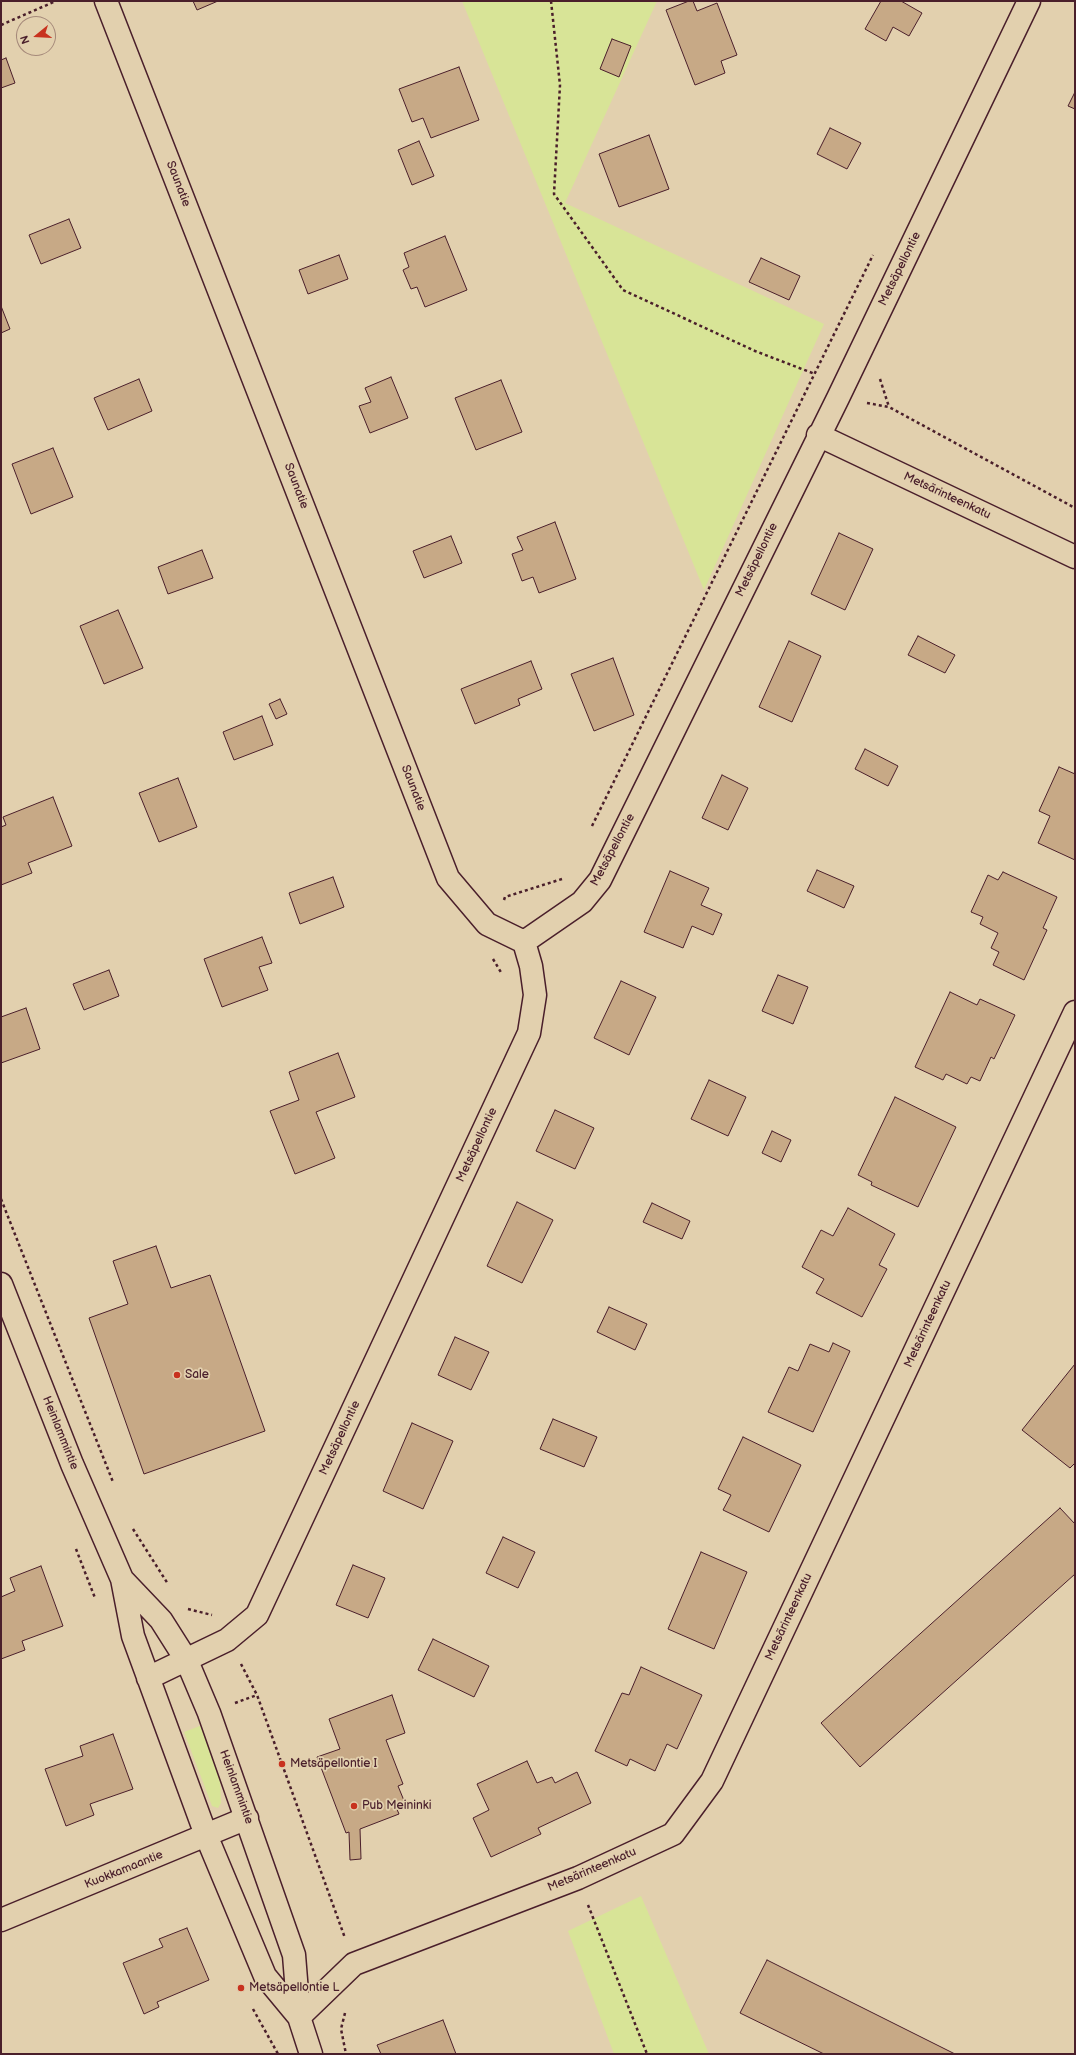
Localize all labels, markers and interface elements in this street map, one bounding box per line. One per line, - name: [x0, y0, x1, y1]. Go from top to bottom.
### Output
- north arrow: [16, 16, 56, 56]
- text: N: [18, 34, 33, 46]
- street label: Saunatie: [163, 159, 193, 209]
- street label: Metsäpellontie: [876, 230, 924, 308]
- street label: Saunatie: [281, 461, 311, 511]
- street label: Metsärinteenkatu: [901, 469, 993, 523]
- street label: Metsäpellontie: [733, 521, 781, 599]
- street label: Saunatie: [398, 763, 428, 813]
- street label: Metsäpellontie: [588, 811, 638, 889]
- street label: Metsäpellontie: [454, 1106, 500, 1184]
- street label: Metsärinteenkatu: [901, 1278, 955, 1370]
- place label: Sale: [185, 1368, 209, 1382]
- marker: Sale: [172, 1370, 182, 1380]
- street label: Heinlammintie: [39, 1394, 81, 1472]
- street label: Metsäpellontie: [317, 1399, 363, 1477]
- street label: Metsärinteenkatu: [762, 1571, 816, 1663]
- street label: Heinlammintie: [216, 1748, 256, 1826]
- place label: Metsäpellontie I: [290, 1757, 377, 1771]
- marker: Metsäpellontie I: [277, 1759, 287, 1769]
- place label: Pub Meininki: [362, 1799, 432, 1813]
- marker: Pub Meininki: [349, 1801, 359, 1811]
- street label: Metsärinteenkatu: [546, 1845, 638, 1895]
- street label: Kuokkamaantie: [83, 1848, 165, 1892]
- place label: Metsäpellontie L: [249, 1981, 339, 1995]
- marker: Metsäpellontie L: [236, 1983, 246, 1993]

